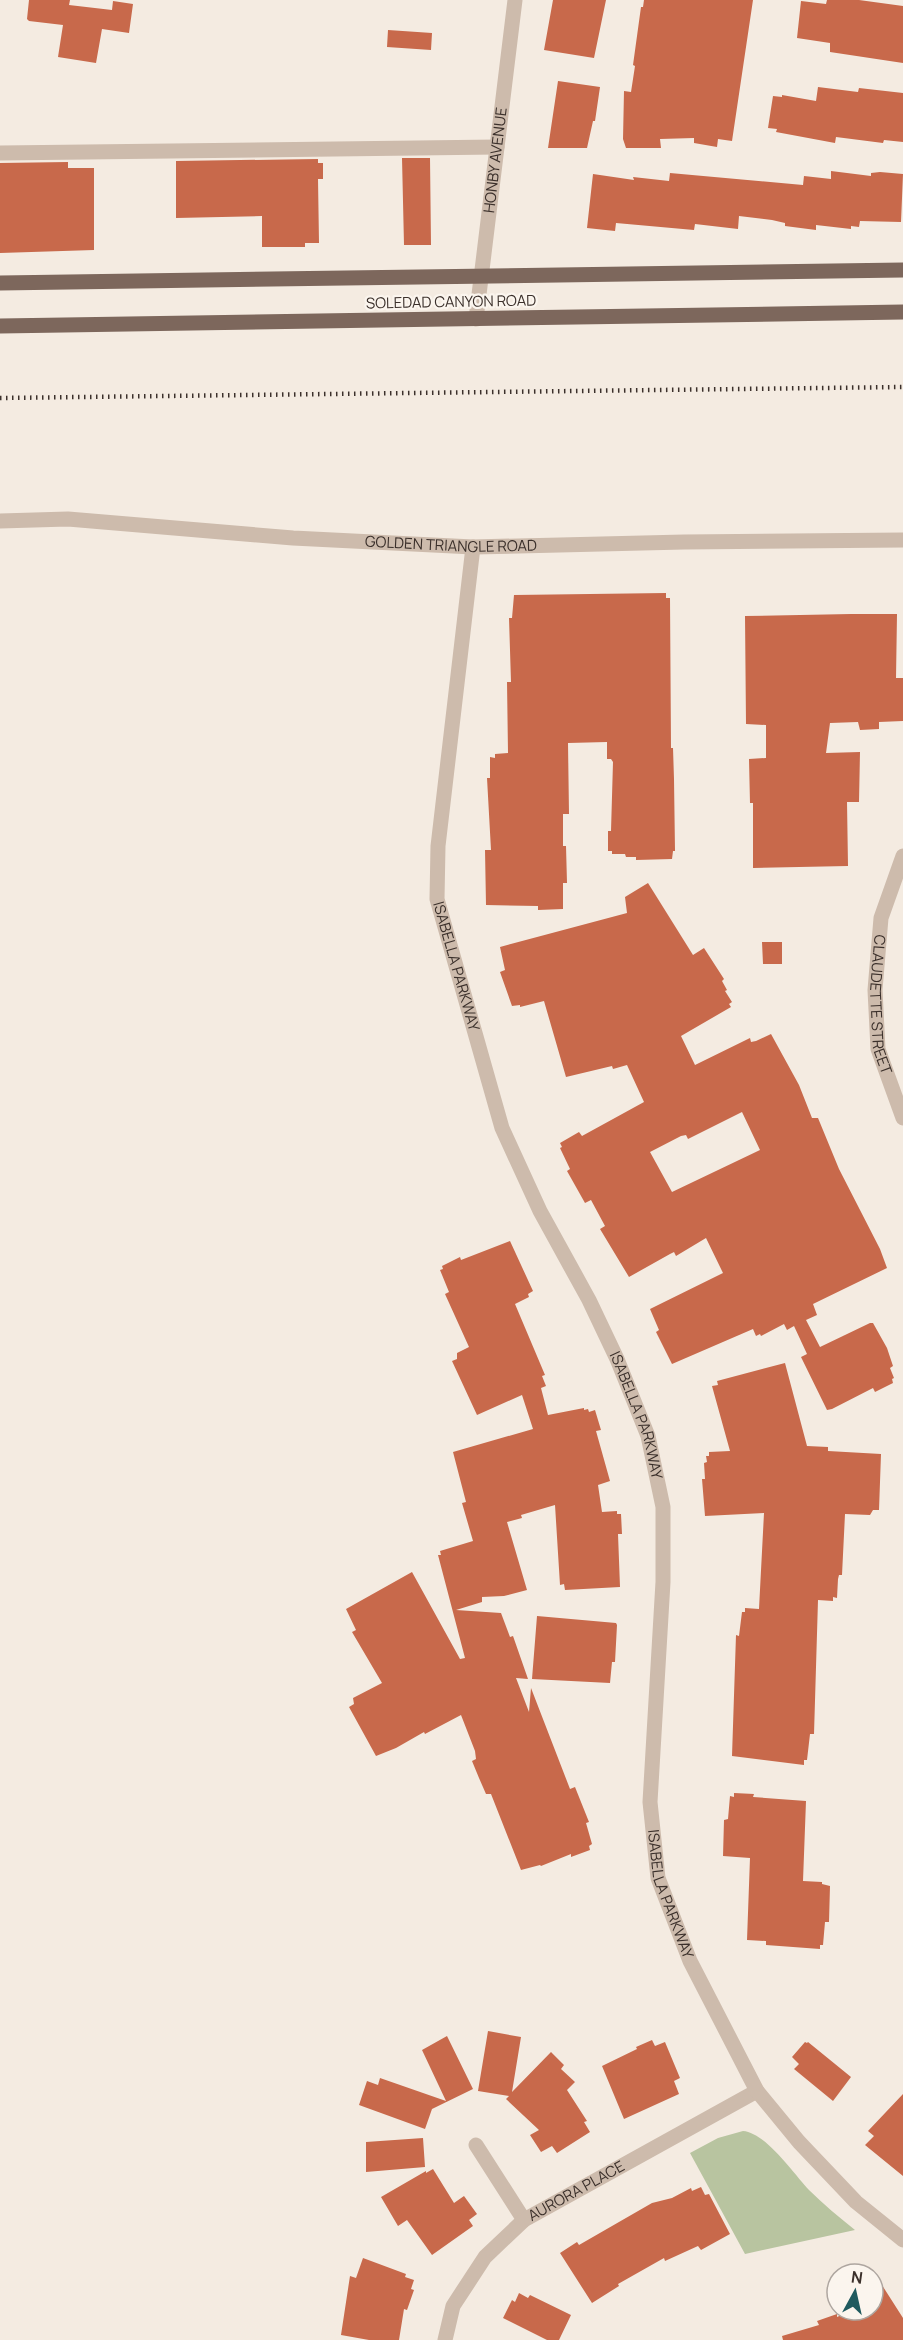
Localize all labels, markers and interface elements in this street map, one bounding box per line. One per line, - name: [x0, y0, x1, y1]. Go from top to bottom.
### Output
- street label: HONBY AVENUE: [478, 106, 512, 214]
- street label: SOLEDAD CANYON ROAD: [366, 290, 536, 313]
- street label: GOLDEN TRIANGLE ROAD: [364, 531, 537, 557]
- street label: ISABELLA PARKWAY: [428, 899, 485, 1034]
- street label: CLAUDETTE STREET: [865, 934, 897, 1077]
- street label: ISABELLA PARKWAY: [605, 1348, 668, 1481]
- street label: ISABELLA PARKWAY: [643, 1828, 699, 1962]
- street label: AURORA PLACE: [524, 2155, 628, 2226]
- north arrow: [825, 2262, 885, 2322]
- text: N: [850, 2265, 864, 2289]

